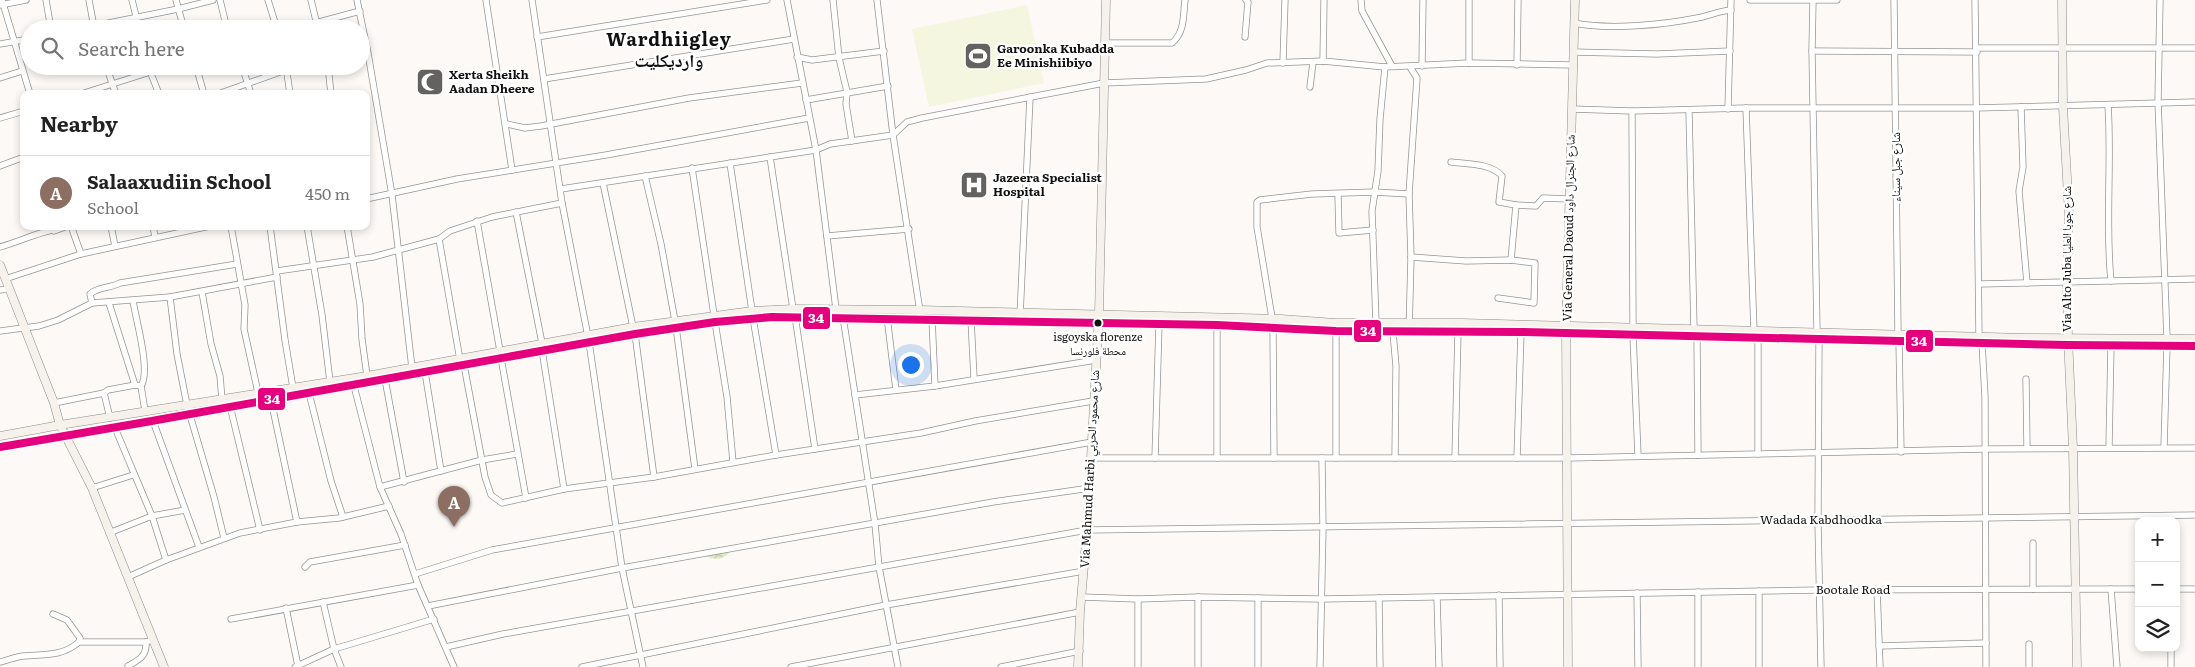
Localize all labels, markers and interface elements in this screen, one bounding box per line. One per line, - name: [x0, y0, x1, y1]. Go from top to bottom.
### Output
- search box: [20, 20, 370, 75]
- district label: Wardhiigley وارديكليت: [606, 25, 732, 73]
- icon: search: [38, 34, 66, 62]
- text: Search here: [78, 34, 185, 62]
- place label: Garoonka Kubadda Ee Minishiibiyo: [997, 39, 1114, 71]
- sports icon: Garoonka Kubadda Ee Minishiibiyo: [963, 41, 993, 71]
- place label: Xerta Sheikh Aadan Dheere: [449, 65, 535, 97]
- mosque icon: Xerta Sheikh Aadan Dheere: [415, 67, 445, 97]
- text: Nearby: [40, 107, 118, 138]
- street label: شارع جبل سيناء: [1886, 132, 1904, 202]
- street label: Via General Daoud شارع الجنرال داود: [1557, 134, 1579, 322]
- text: Salaaxudiin School: [87, 167, 271, 195]
- place label: Jazeera Specialist Hospital: [993, 168, 1103, 200]
- hospital icon: Jazeera Specialist Hospital: [959, 170, 989, 200]
- text: A: [50, 181, 62, 205]
- text: 450 m: [305, 181, 350, 205]
- street label: Via Alto Juba شارع جوبا العليا: [2057, 186, 2075, 332]
- text: School: [87, 195, 139, 219]
- line badge: 34: [802, 306, 831, 330]
- text: 34: [808, 307, 825, 327]
- marker: isgoyska florenze محطة فلورنسا: [1093, 318, 1103, 328]
- line badge: 34: [1353, 319, 1382, 343]
- text: 34: [1360, 320, 1377, 340]
- place label: isgoyska florenze محطة فلورنسا: [1053, 328, 1143, 358]
- line badge: 34: [1905, 329, 1934, 353]
- text: 34: [1911, 330, 1928, 350]
- your location: [898, 352, 924, 378]
- street label: Via Mahmud Harbi شارع محمود الحربي: [1075, 369, 1105, 569]
- line badge: 34: [257, 387, 286, 411]
- text: 34: [264, 388, 281, 408]
- pin: A: [438, 486, 470, 527]
- street label: Wadada Kabdhoodka: [1760, 510, 1882, 528]
- map controls: [2135, 517, 2180, 652]
- button: +: [2135, 517, 2180, 562]
- button: −: [2135, 562, 2180, 607]
- street label: Bootale Road: [1816, 580, 1891, 598]
- button: layers: [2135, 607, 2180, 652]

